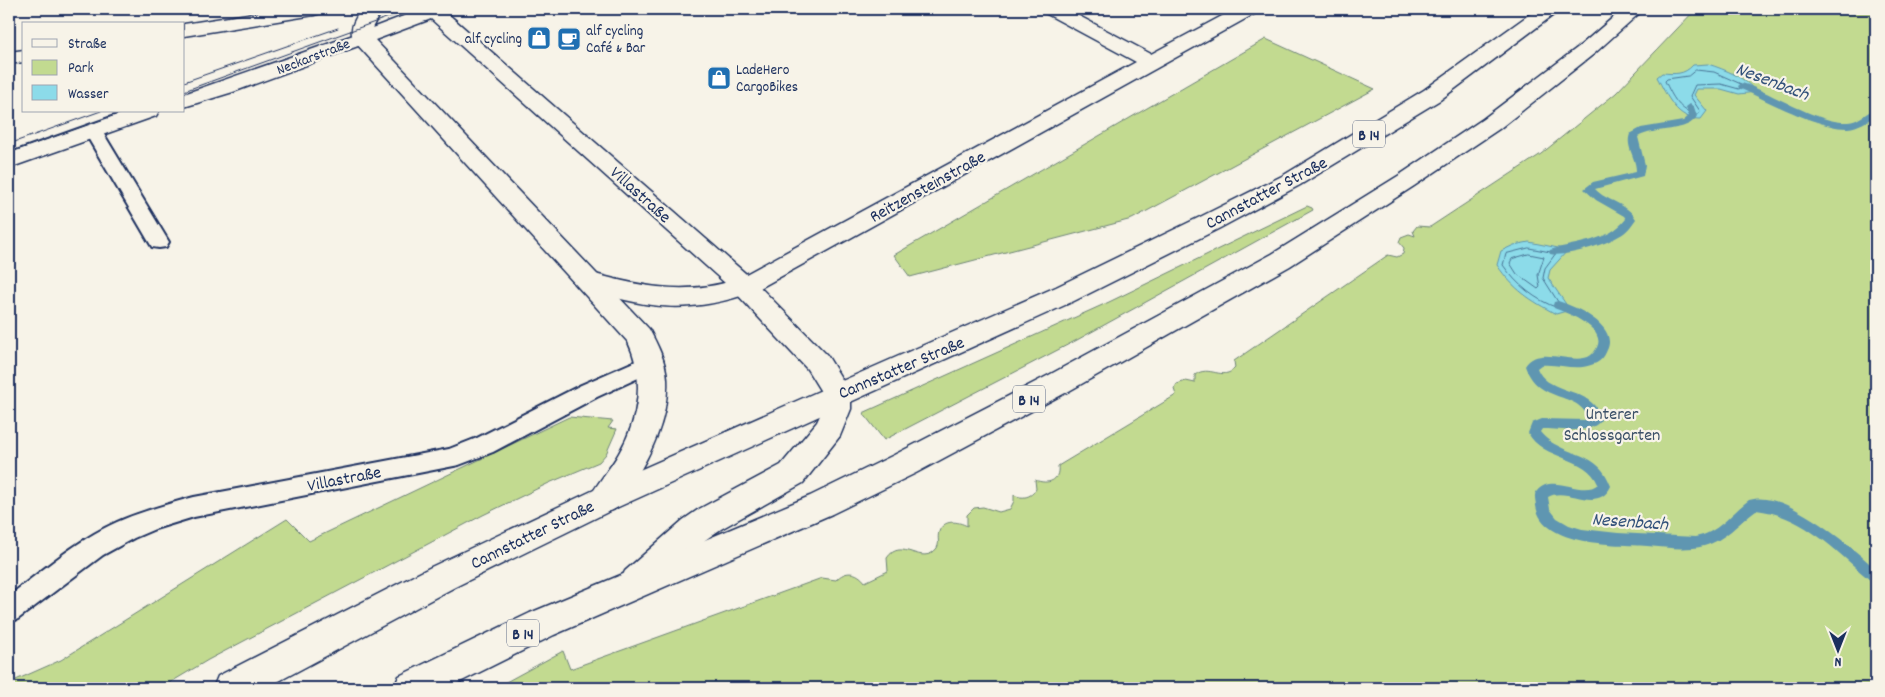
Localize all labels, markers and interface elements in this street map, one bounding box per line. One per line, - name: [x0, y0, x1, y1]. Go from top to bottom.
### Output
- place label: alf cycling Café & Bar: [586, 21, 646, 60]
- legend: [22, 22, 185, 112]
- shop icon: alf cycling: [526, 25, 552, 51]
- cafe icon: alf cycling Café & Bar: [556, 26, 582, 52]
- place label: alf cycling: [465, 29, 522, 51]
- text: Straße: [68, 34, 107, 56]
- street label: Neckarstraße: [274, 34, 354, 82]
- water label: Nesenbach: [1731, 57, 1813, 110]
- text: Park: [68, 58, 94, 80]
- place label: LadeHero CargoBikes: [736, 60, 798, 99]
- shop icon: LadeHero CargoBikes: [706, 65, 732, 91]
- text: Wasser: [68, 84, 109, 106]
- road number: B 14: [1353, 120, 1385, 148]
- street label: Reitzensteinstraße: [866, 146, 991, 230]
- street label: Cannstatter Straße: [1202, 151, 1333, 237]
- street label: Villastraße: [603, 162, 676, 230]
- street label: Cannstatter Straße: [835, 331, 969, 407]
- road number: B 14: [1013, 386, 1045, 412]
- park label: Unterer Schlossgarten: [1564, 403, 1660, 449]
- street label: Villastraße: [305, 461, 384, 500]
- street label: Cannstatter Straße: [467, 495, 599, 577]
- water label: Nesenbach: [1591, 507, 1670, 540]
- road number: B 14: [507, 620, 539, 646]
- north arrow: [1812, 624, 1862, 674]
- text: N: [1834, 651, 1841, 671]

